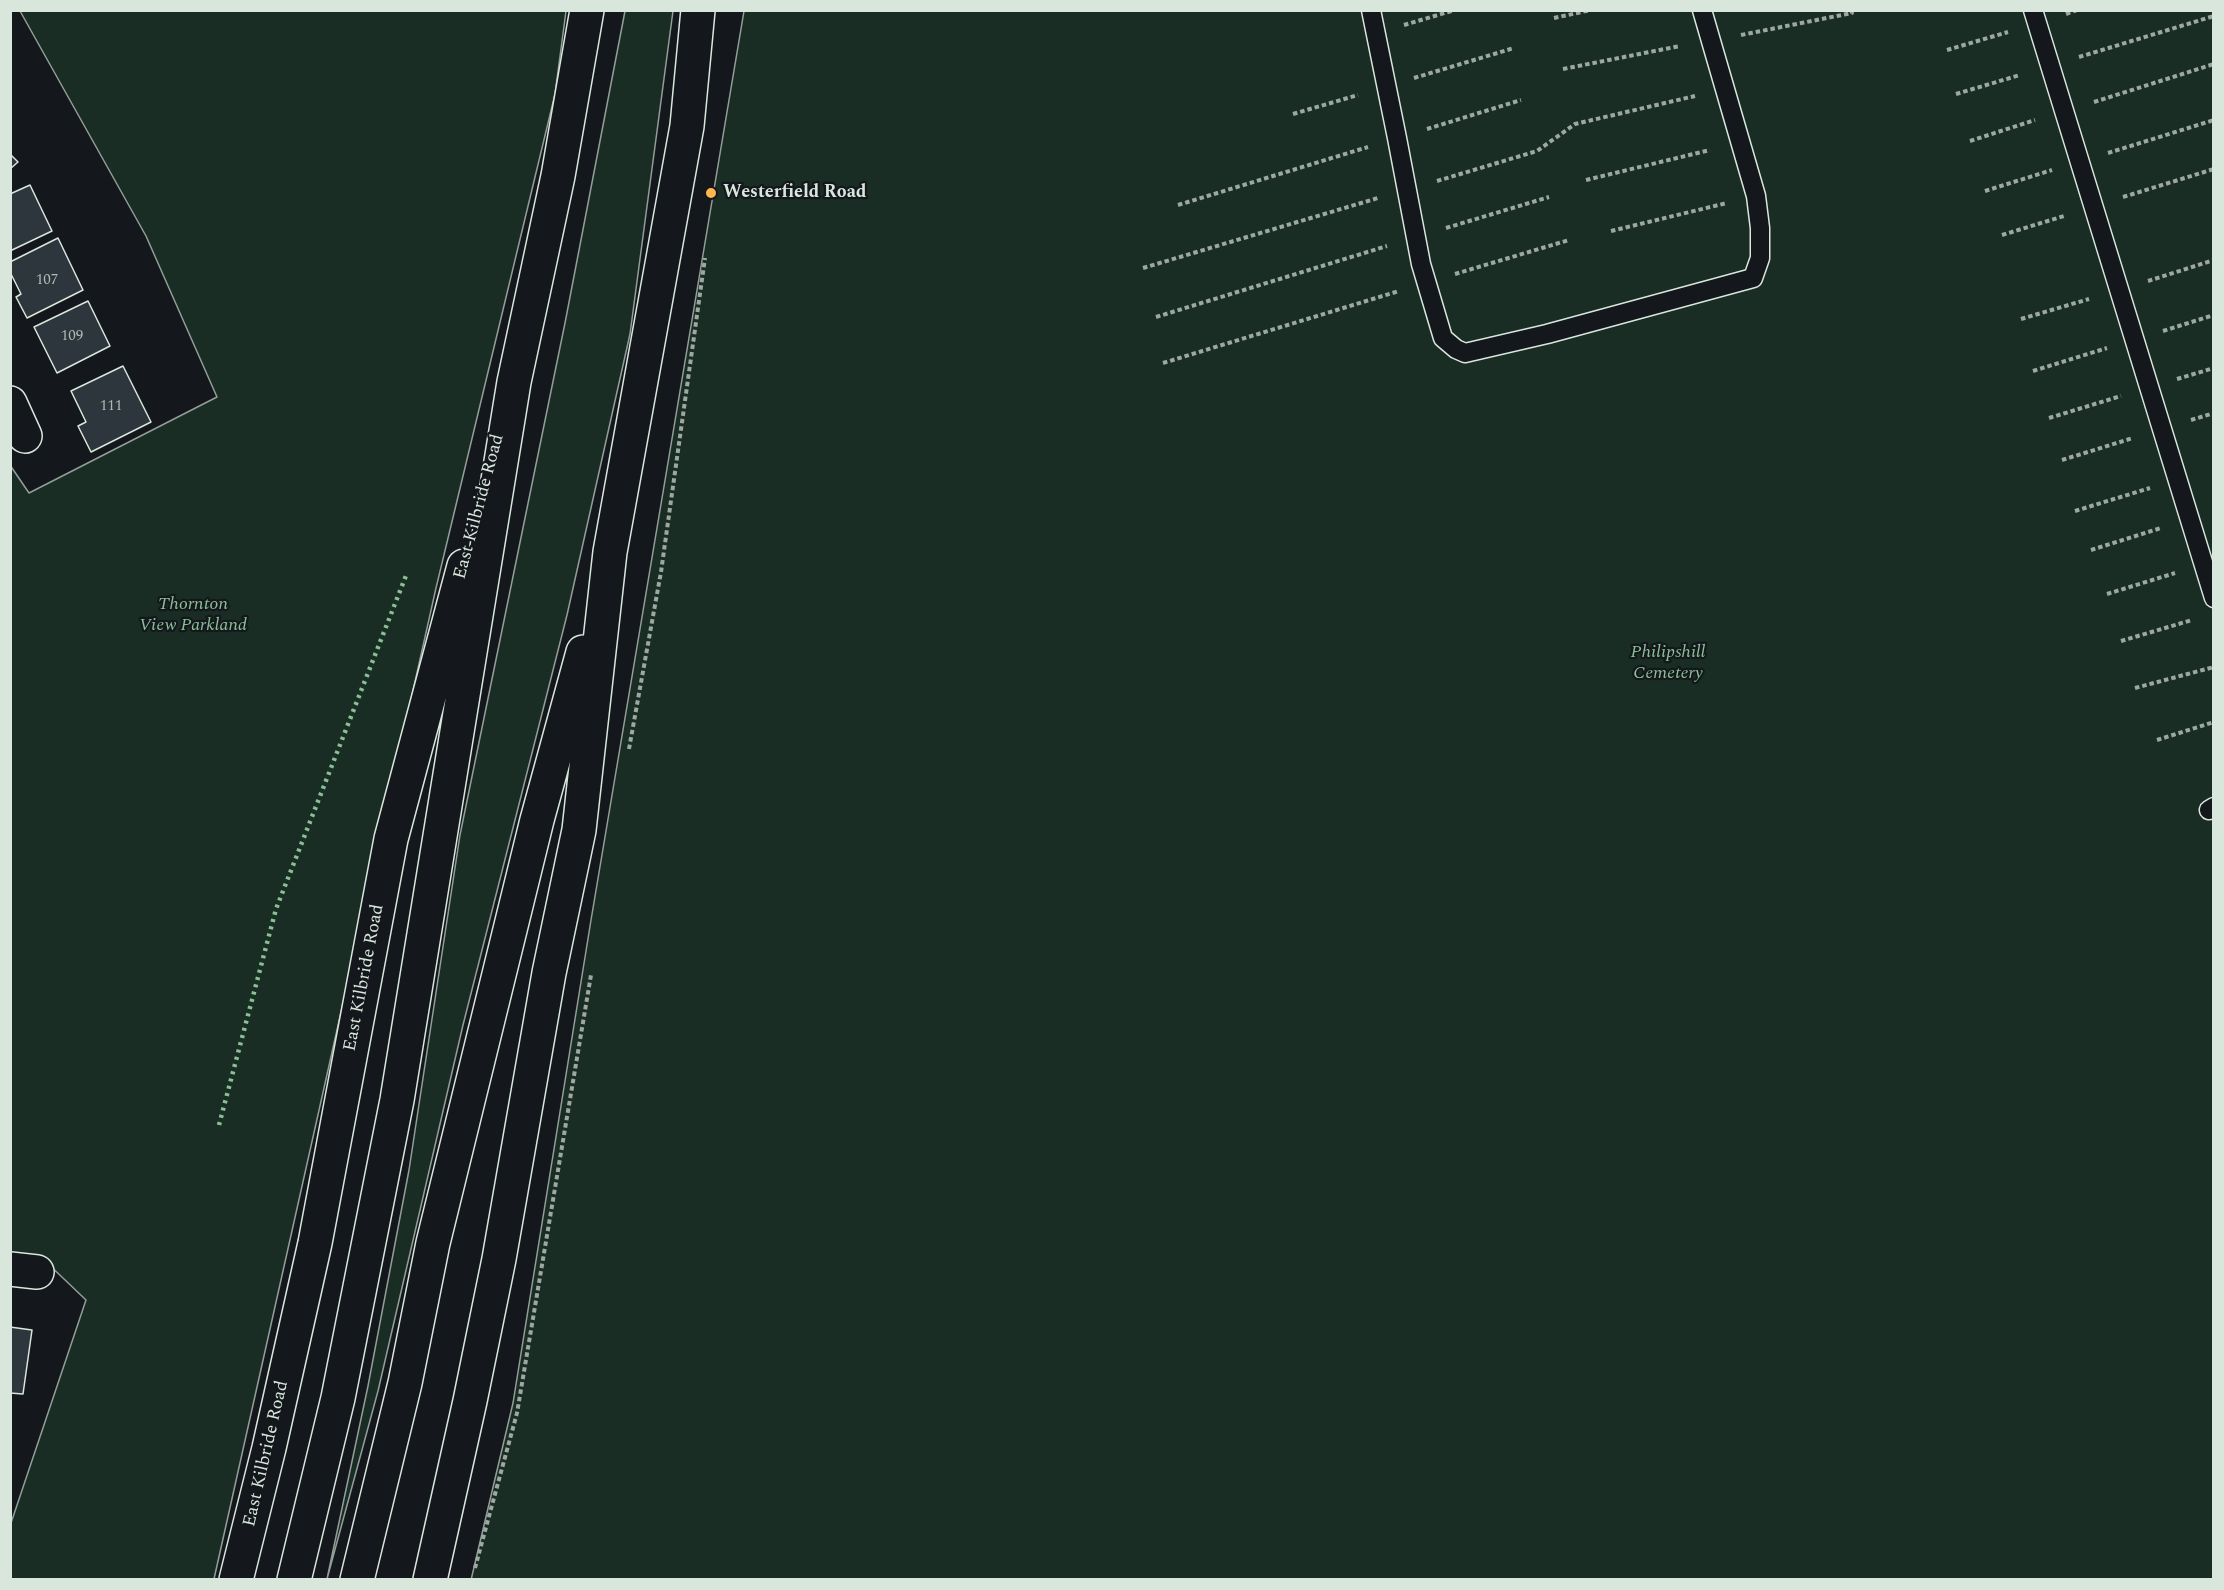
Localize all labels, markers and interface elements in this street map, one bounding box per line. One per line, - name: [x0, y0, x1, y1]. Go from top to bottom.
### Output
- place label: Westerfield Road: [723, 182, 866, 204]
- marker: Westerfield Road: [704, 186, 718, 200]
- house number: 107: [36, 272, 58, 290]
- house number: 109: [61, 328, 83, 346]
- house number: 111: [100, 398, 122, 416]
- street label: East Kilbride Road: [450, 432, 510, 582]
- park label: Thornton View Parkland: [139, 594, 247, 636]
- park label: Philipshill Cemetery: [1631, 642, 1705, 684]
- street label: East Kilbride Road: [340, 903, 390, 1053]
- street label: East Kilbride Road: [240, 1379, 294, 1529]

